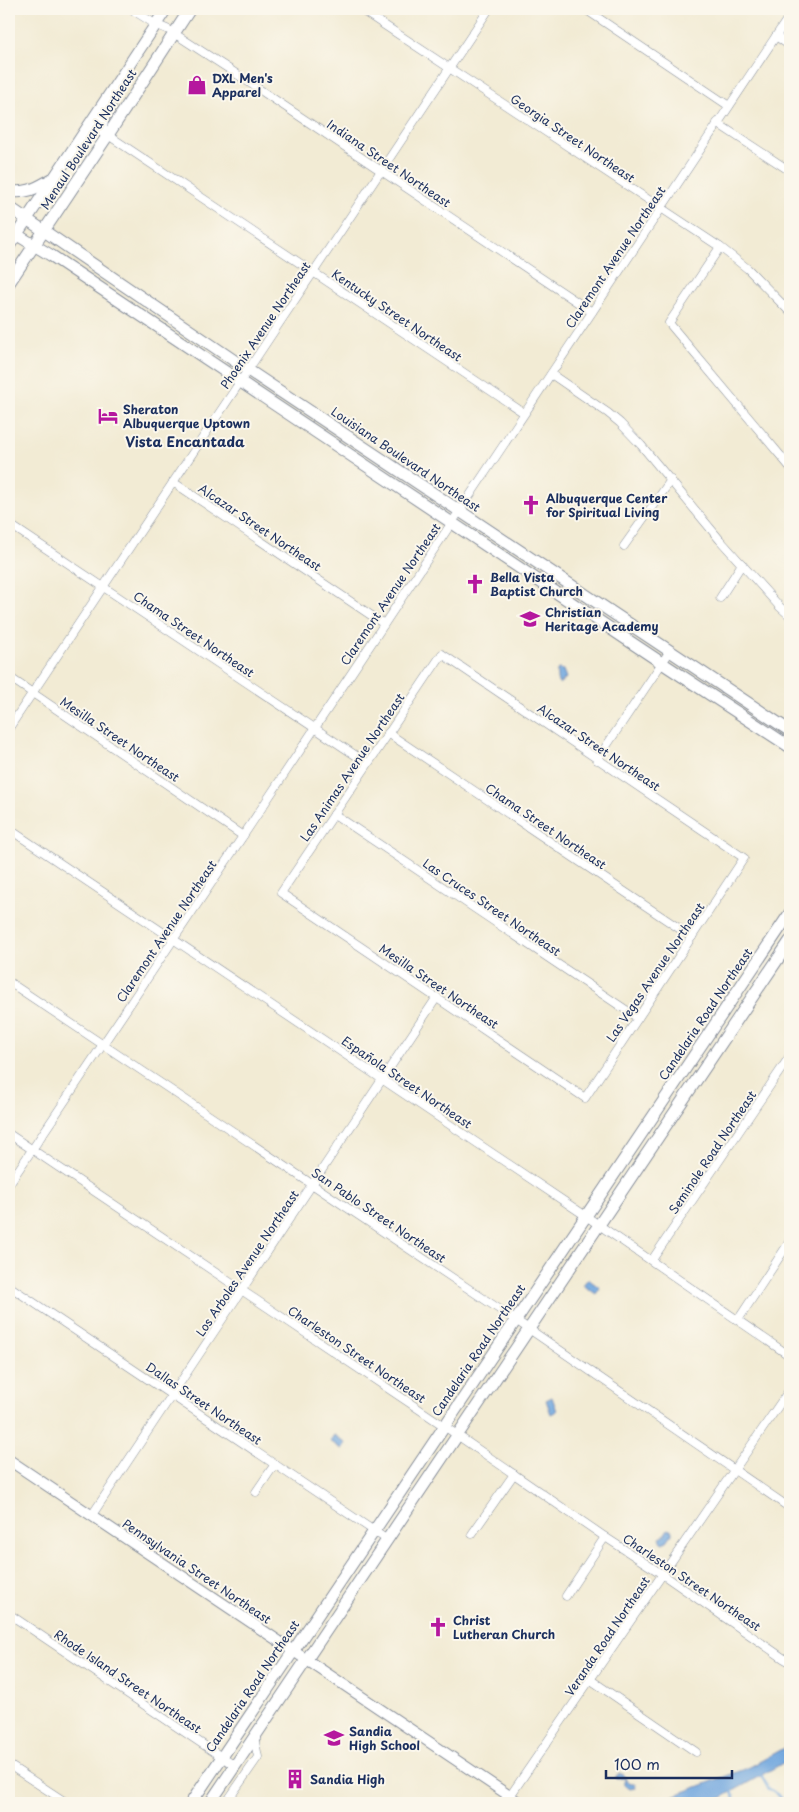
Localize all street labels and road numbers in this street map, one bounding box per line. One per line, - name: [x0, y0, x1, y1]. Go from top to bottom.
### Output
- street label: Menaul Boulevard Northeast: [36, 65, 140, 213]
- street label: Georgia Street Northeast: [507, 89, 639, 187]
- street label: Indiana Street Northeast: [324, 115, 455, 211]
- street label: Claremont Avenue Northeast: [561, 182, 670, 332]
- street label: Phoenix Avenue Northeast: [216, 258, 315, 392]
- street label: Kentucky Street Northeast: [328, 265, 466, 366]
- street label: Louisiana Boulevard Northeast: [328, 402, 484, 516]
- street label: Alcazar Street Northeast: [195, 479, 325, 575]
- street label: Claremont Avenue Northeast: [336, 519, 445, 669]
- street label: Chama Street Northeast: [130, 587, 258, 681]
- street label: Las Animas Avenue Northeast: [295, 689, 409, 845]
- street label: Mesilla Street Northeast: [57, 692, 183, 786]
- street label: Alcazar Street Northeast: [534, 699, 664, 795]
- street label: Chama Street Northeast: [482, 779, 610, 873]
- street label: Las Cruces Street Northeast: [419, 854, 565, 960]
- street label: Claremont Avenue Northeast: [112, 856, 221, 1006]
- street label: Las Vegas Avenue Northeast: [602, 899, 709, 1045]
- street label: Mesilla Street Northeast: [376, 939, 502, 1033]
- street label: Candelaria Road Northeast: [654, 944, 756, 1084]
- street label: Española Street Northeast: [338, 1032, 476, 1133]
- street label: Seminole Road Northeast: [664, 1086, 760, 1217]
- street label: San Pablo Street Northeast: [308, 1163, 450, 1267]
- street label: Los Arboles Avenue Northeast: [191, 1186, 303, 1340]
- street label: Candelaria Road Northeast: [427, 1280, 529, 1420]
- street label: Charleston Street Northeast: [285, 1301, 430, 1407]
- street label: Dallas Street Northeast: [142, 1357, 266, 1449]
- street label: Pennsylvania Street Northeast: [119, 1514, 275, 1628]
- street label: Charleston Street Northeast: [620, 1529, 765, 1635]
- street label: Veranda Road Northeast: [560, 1572, 654, 1699]
- street label: Candelaria Road Northeast: [201, 1616, 303, 1756]
- street label: Rhode Island Street Northeast: [51, 1625, 205, 1737]

